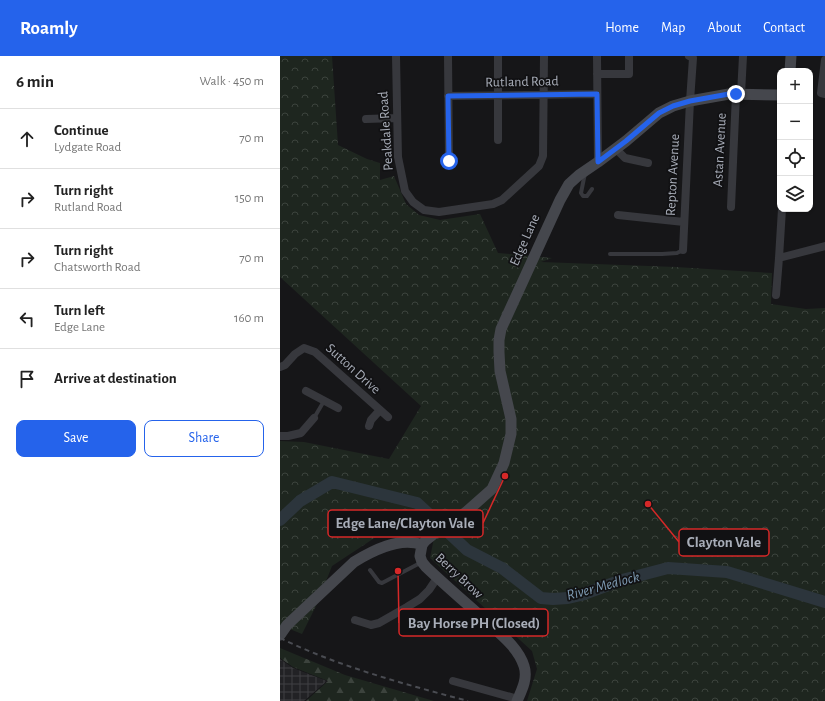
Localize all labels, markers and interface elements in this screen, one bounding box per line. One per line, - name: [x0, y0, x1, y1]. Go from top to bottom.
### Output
- text: Roamly: [20, 19, 78, 38]
- text: Home: [605, 21, 639, 35]
- text: Map: [661, 21, 685, 35]
- text: About: [707, 21, 741, 35]
- text: Contact: [763, 21, 805, 35]
- map controls: [777, 68, 813, 212]
- button: +: [777, 68, 813, 104]
- text: 6 min: [16, 73, 54, 90]
- street label: Rutland Road: [485, 74, 559, 90]
- text: Walk · 450 m: [200, 75, 264, 88]
- route end: [727, 85, 745, 103]
- street label: Peakdale Road: [376, 91, 396, 171]
- button: −: [777, 104, 813, 140]
- street label: Astan Avenue: [711, 112, 729, 188]
- text: Continue: [54, 123, 109, 138]
- icon: ahead: [16, 128, 38, 150]
- text: 70 m: [239, 132, 264, 145]
- street label: Repton Avenue: [664, 134, 682, 216]
- button: locate: [777, 140, 813, 176]
- text: Lydgate Road: [54, 141, 121, 154]
- route start: [440, 152, 458, 170]
- button: layers: [777, 176, 813, 212]
- text: Turn right: [54, 183, 113, 198]
- icon: right: [16, 188, 38, 210]
- text: 150 m: [235, 192, 264, 205]
- text: Rutland Road: [54, 201, 122, 214]
- street label: Edge Lane: [507, 212, 543, 268]
- text: Turn right: [54, 243, 113, 258]
- icon: right: [16, 248, 38, 270]
- text: 70 m: [239, 252, 264, 265]
- text: Chatsworth Road: [54, 261, 140, 274]
- text: Turn left: [54, 303, 105, 318]
- icon: left: [16, 308, 38, 330]
- text: 160 m: [234, 312, 264, 325]
- text: Edge Lane: [54, 321, 105, 334]
- street label: Sutton Drive: [323, 341, 383, 397]
- icon: arrive: [16, 368, 38, 390]
- text: Arrive at destination: [54, 371, 177, 386]
- button: Save: [16, 420, 136, 457]
- button: Share: [144, 420, 264, 457]
- callout: Edge Lane/Clayton Vale: [328, 510, 483, 537]
- text: Edge Lane/Clayton Vale: [335, 516, 475, 531]
- callout: Clayton Vale: [679, 529, 769, 556]
- text: Clayton Vale: [687, 535, 761, 550]
- street label: Berry Brow: [433, 551, 486, 602]
- water label: River Medlock: [565, 569, 641, 603]
- callout: Bay Horse PH (Closed): [399, 609, 548, 636]
- text: Bay Horse PH (Closed): [408, 616, 540, 631]

